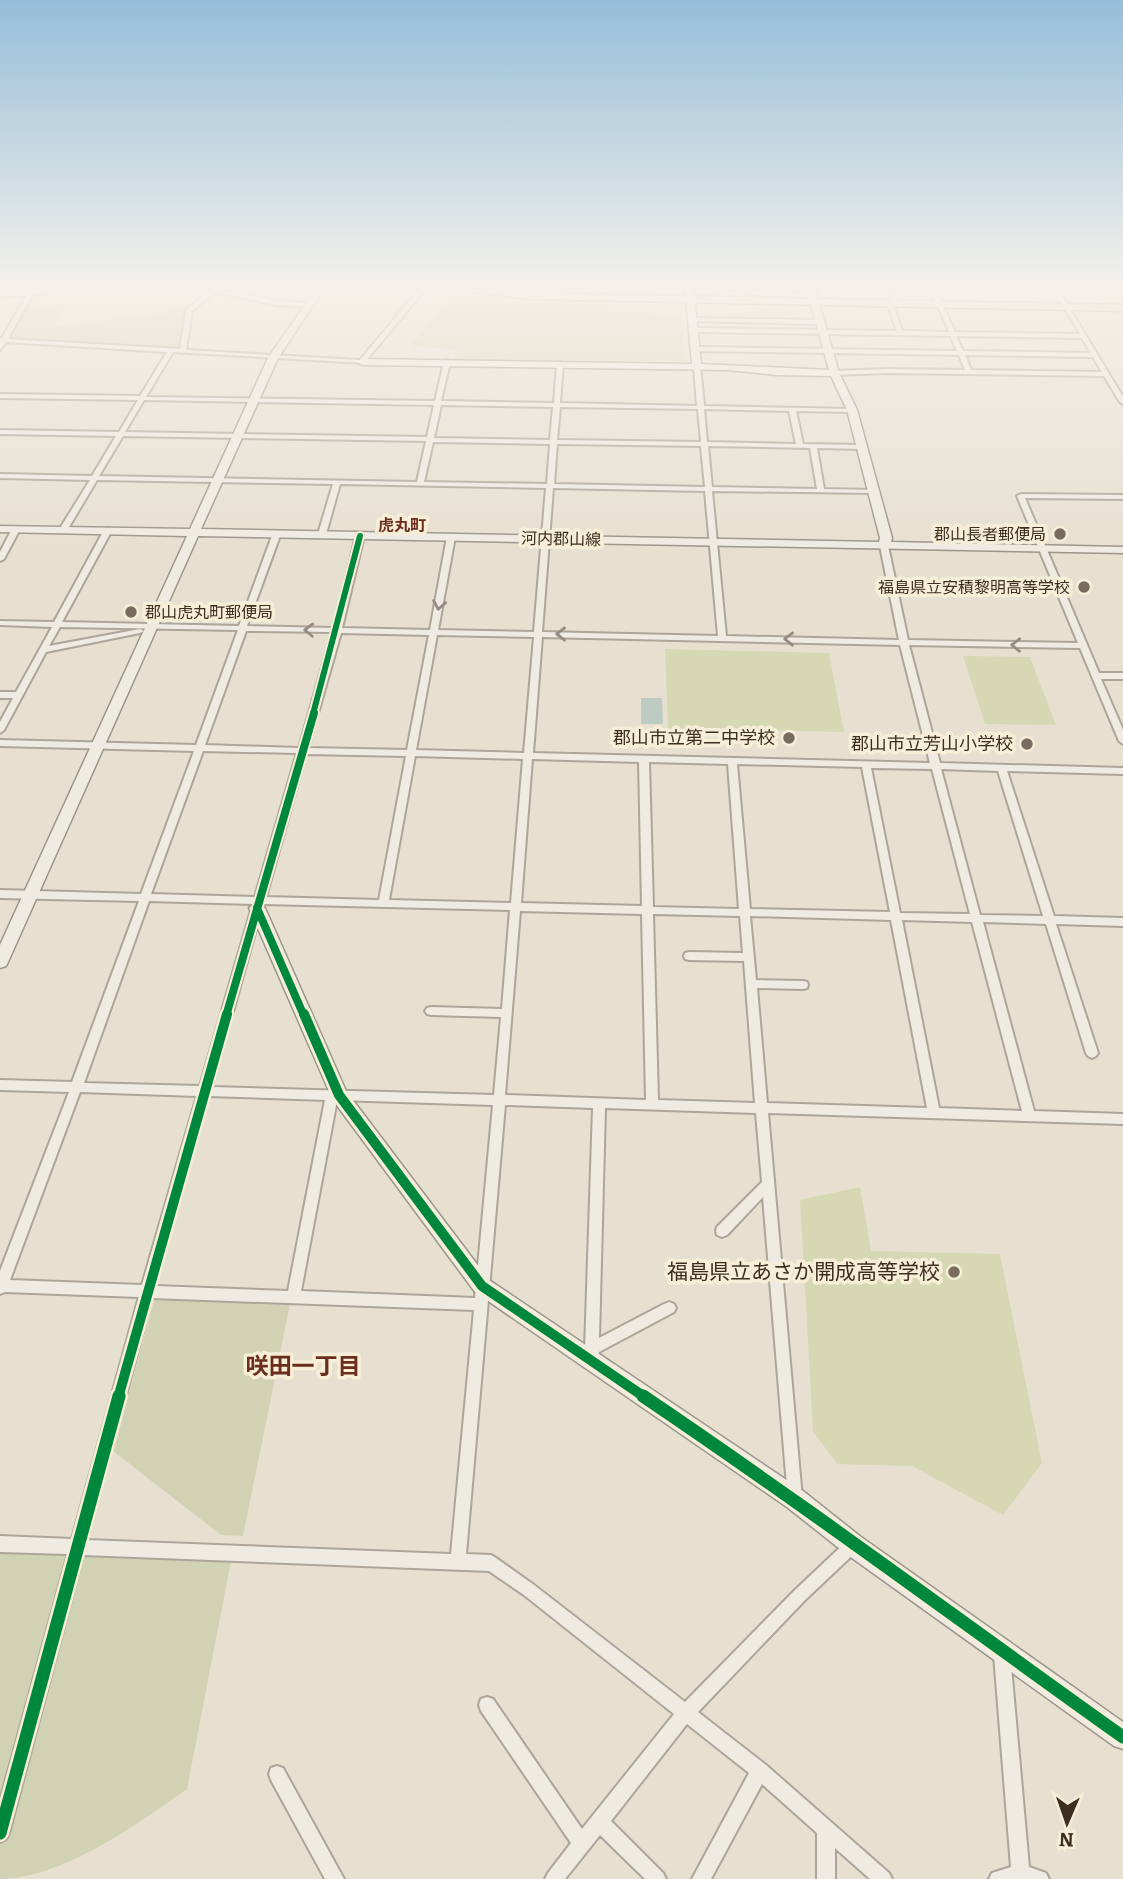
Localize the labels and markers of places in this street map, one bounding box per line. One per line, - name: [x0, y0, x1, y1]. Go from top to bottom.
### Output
- place label: 郡山長者郵便局: [934, 525, 1046, 544]
- marker: 郡山長者郵便局: [1052, 526, 1068, 542]
- place label: 福島県立安積黎明高等学校: [878, 578, 1070, 597]
- marker: 福島県立安積黎明高等学校: [1076, 579, 1092, 595]
- place label: 郡山虎丸町郵便局: [145, 603, 273, 622]
- marker: 郡山虎丸町郵便局: [123, 604, 139, 620]
- place label: 郡山市立第二中学校: [613, 727, 775, 749]
- marker: 郡山市立第二中学校: [781, 730, 797, 746]
- place label: 郡山市立芳山小学校: [851, 733, 1013, 755]
- marker: 郡山市立芳山小学校: [1019, 736, 1035, 752]
- place label: 福島県立あさか開成高等学校: [667, 1259, 940, 1285]
- marker: 福島県立あさか開成高等学校: [946, 1264, 962, 1280]

